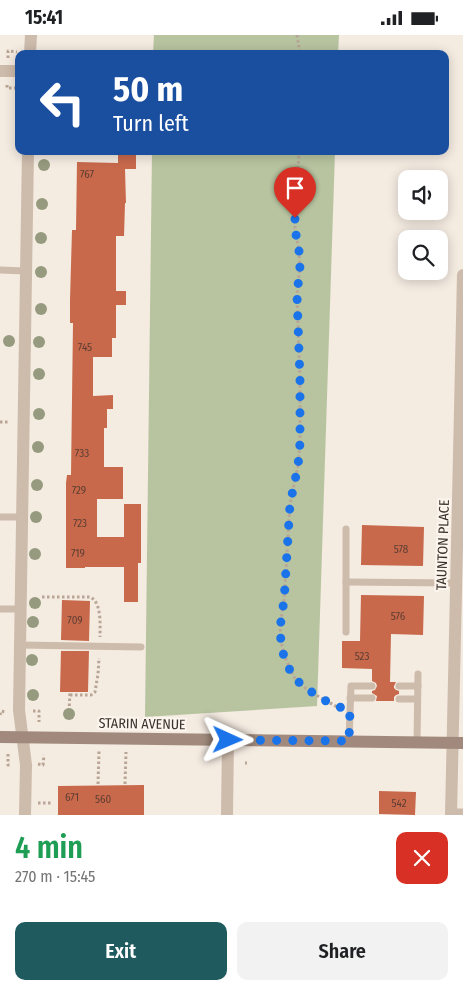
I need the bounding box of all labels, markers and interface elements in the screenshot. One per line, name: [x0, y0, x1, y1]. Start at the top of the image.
text: 15:41: [25, 6, 63, 29]
text: 50 m: [113, 68, 183, 110]
icon: left: [30, 70, 95, 135]
text: Turn left: [113, 110, 189, 137]
pin: [274, 167, 316, 218]
house number: 767: [80, 168, 94, 181]
map controls: [398, 170, 448, 280]
button: sound: [398, 170, 448, 220]
icon: arrive: [281, 174, 309, 202]
button: search: [398, 230, 448, 280]
house number: 745: [78, 341, 92, 354]
house number: 733: [75, 447, 89, 460]
house number: 729: [72, 484, 86, 497]
street label: TAUNTON PLACE: [433, 499, 453, 591]
house number: 723: [73, 517, 87, 530]
house number: 578: [394, 543, 409, 556]
house number: 719: [71, 547, 85, 560]
house number: 576: [391, 610, 406, 623]
house number: 709: [67, 614, 83, 627]
house number: 523: [355, 650, 369, 663]
position arrow: [201, 713, 253, 765]
street label: STARIN AVENUE: [98, 715, 186, 733]
house number: 671: [65, 791, 79, 804]
house number: 560: [95, 793, 111, 806]
house number: 542: [391, 797, 407, 810]
text: 4 min: [15, 830, 83, 866]
button: close: [396, 832, 448, 884]
text: 270 m · 15:45: [15, 867, 95, 886]
button: Exit: [15, 922, 227, 980]
button: Share: [237, 922, 448, 980]

